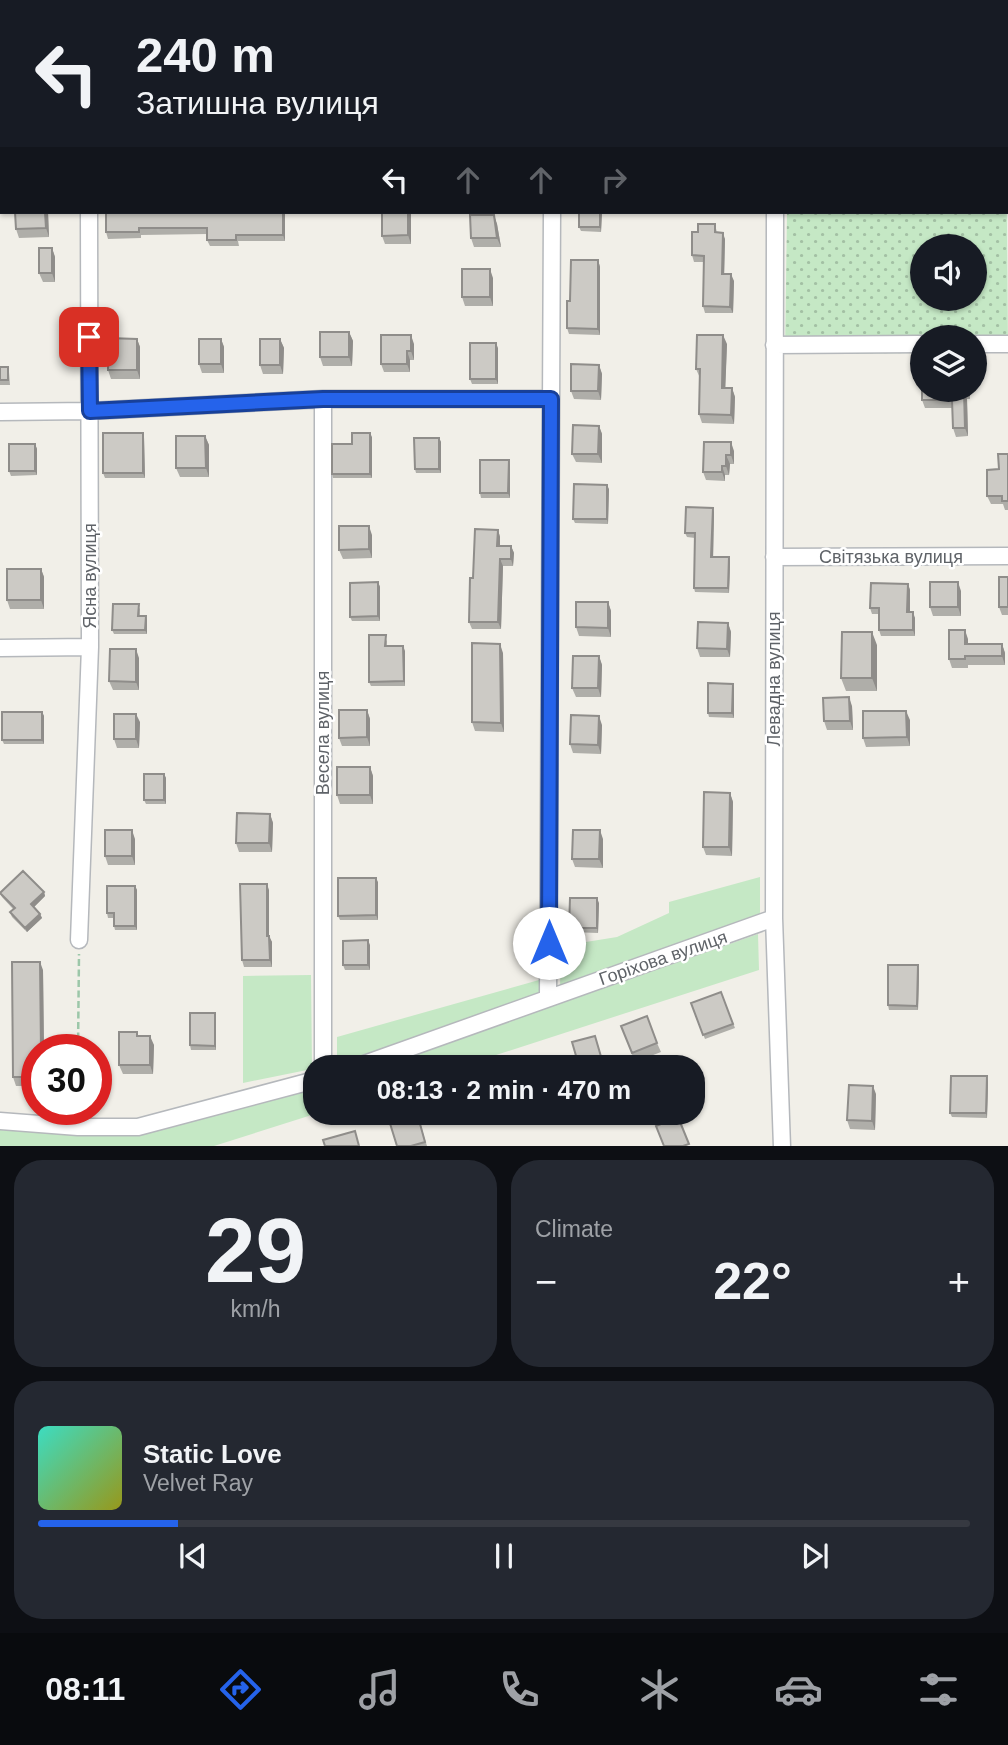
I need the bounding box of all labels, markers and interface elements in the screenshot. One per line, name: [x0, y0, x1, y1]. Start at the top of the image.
icon: left: [21, 28, 112, 119]
text: 240 m: [136, 28, 275, 82]
text: Затишна вулиця: [136, 85, 379, 121]
icon: left: [376, 161, 414, 199]
icon: ahead: [449, 161, 487, 199]
icon: ahead: [522, 161, 560, 199]
icon: right: [595, 161, 633, 199]
map controls: [910, 234, 987, 402]
button: sound: [910, 234, 987, 311]
pin: [59, 307, 119, 367]
icon: arrive: [70, 318, 108, 356]
button: layers: [910, 325, 987, 402]
street label: Ясна вулиця: [80, 523, 100, 629]
street label: Світязька вулиця: [819, 547, 963, 567]
street label: Левадна вулиця: [764, 611, 784, 747]
street label: Весела вулиця: [313, 671, 333, 795]
position arrow: [512, 906, 586, 980]
street label: Горіхова вулиця: [596, 927, 730, 989]
speed limit sign: 30: [21, 1034, 112, 1125]
text: 08:13 · 2 min · 470 m: [377, 1075, 631, 1105]
text: 29: [205, 1200, 306, 1301]
text: Climate: [535, 1216, 613, 1242]
text: 22°: [713, 1252, 792, 1310]
text: −: [535, 1261, 557, 1303]
text: +: [948, 1261, 970, 1303]
text: km/h: [231, 1296, 280, 1322]
text: Static Love: [143, 1439, 282, 1469]
text: Velvet Ray: [143, 1470, 253, 1496]
icon: previous: [174, 1537, 212, 1575]
icon: pause: [485, 1537, 523, 1575]
icon: next: [796, 1537, 834, 1575]
icon: directions: [216, 1665, 265, 1714]
icon: music: [355, 1665, 404, 1714]
icon: phone: [495, 1665, 544, 1714]
icon: climate: [635, 1665, 684, 1714]
icon: car: [774, 1665, 823, 1714]
icon: filters: [914, 1665, 963, 1714]
text: 08:11: [45, 1671, 125, 1707]

